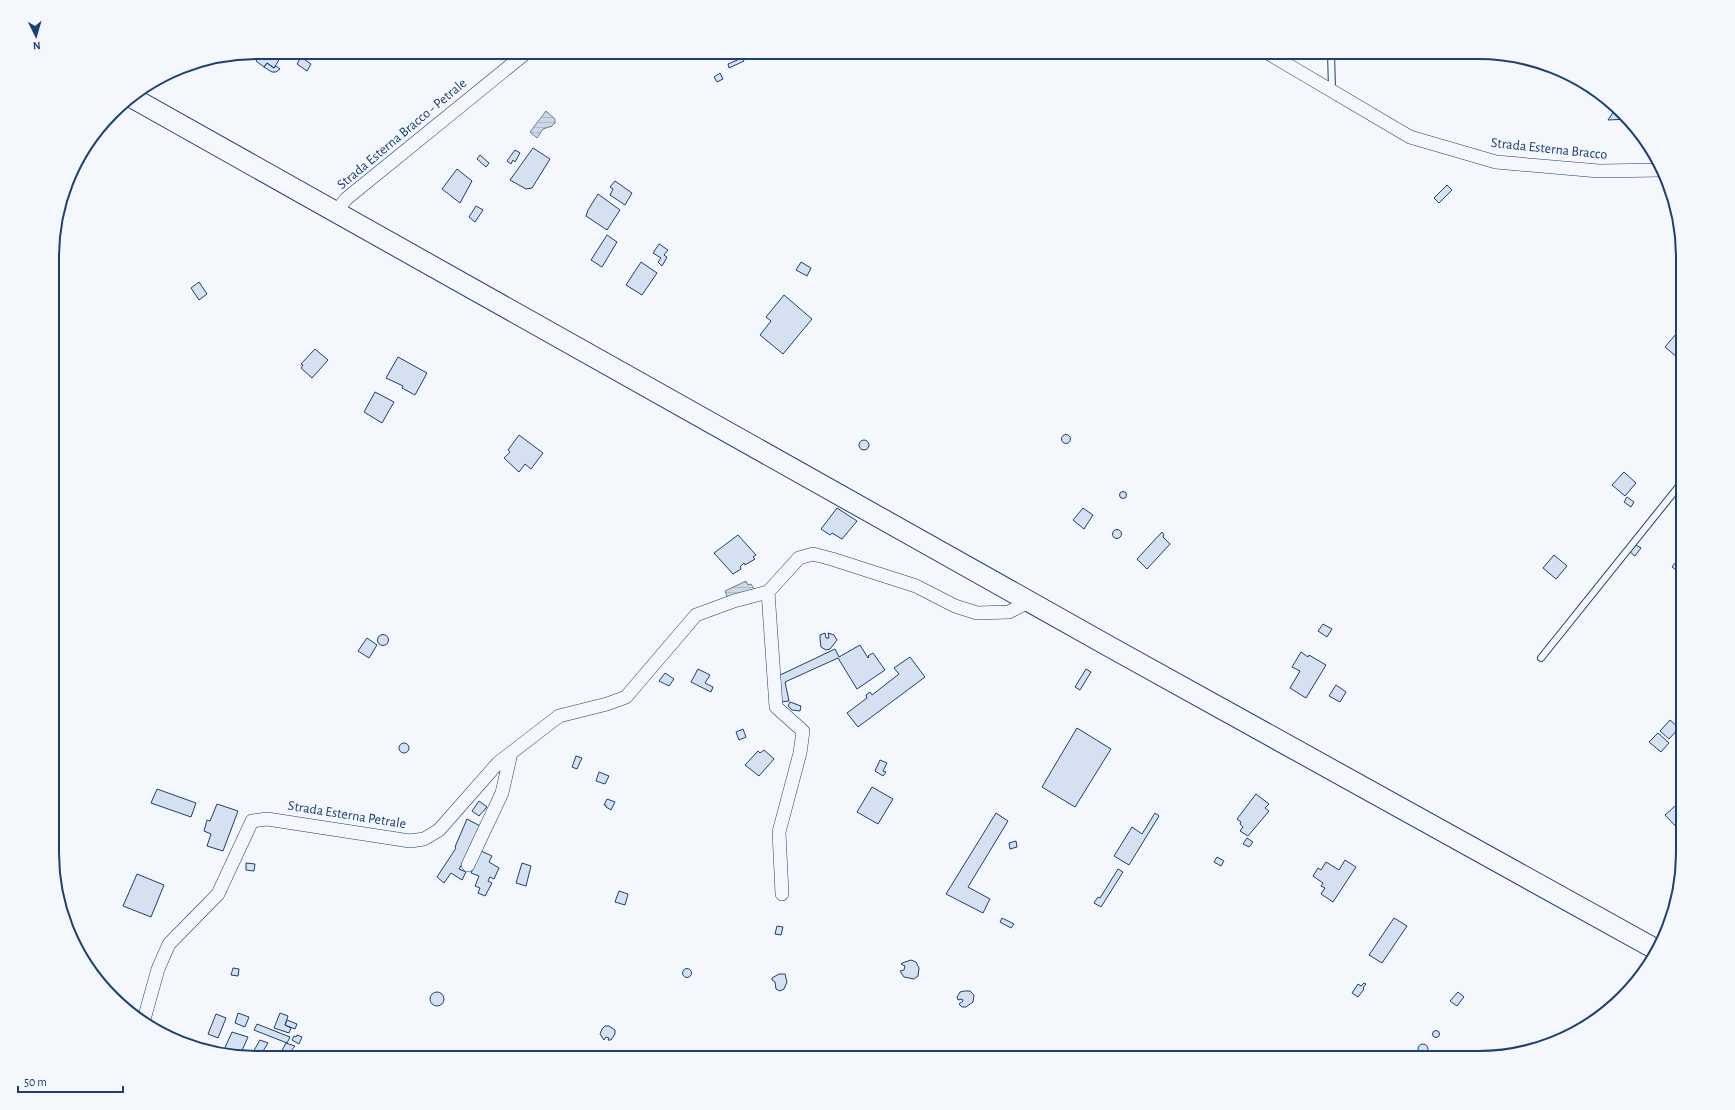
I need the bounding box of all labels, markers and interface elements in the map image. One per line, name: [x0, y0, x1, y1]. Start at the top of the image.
north arrow: [16, 16, 56, 56]
text: N: [33, 40, 41, 51]
street label: Strada Esterna Bracco - Petrale: [335, 76, 469, 192]
street label: Strada Esterna Bracco: [1490, 136, 1608, 162]
street label: Strada Esterna Petrale: [287, 799, 407, 831]
scale bar: [18, 1068, 123, 1094]
text: 50 m: [24, 1076, 47, 1088]

